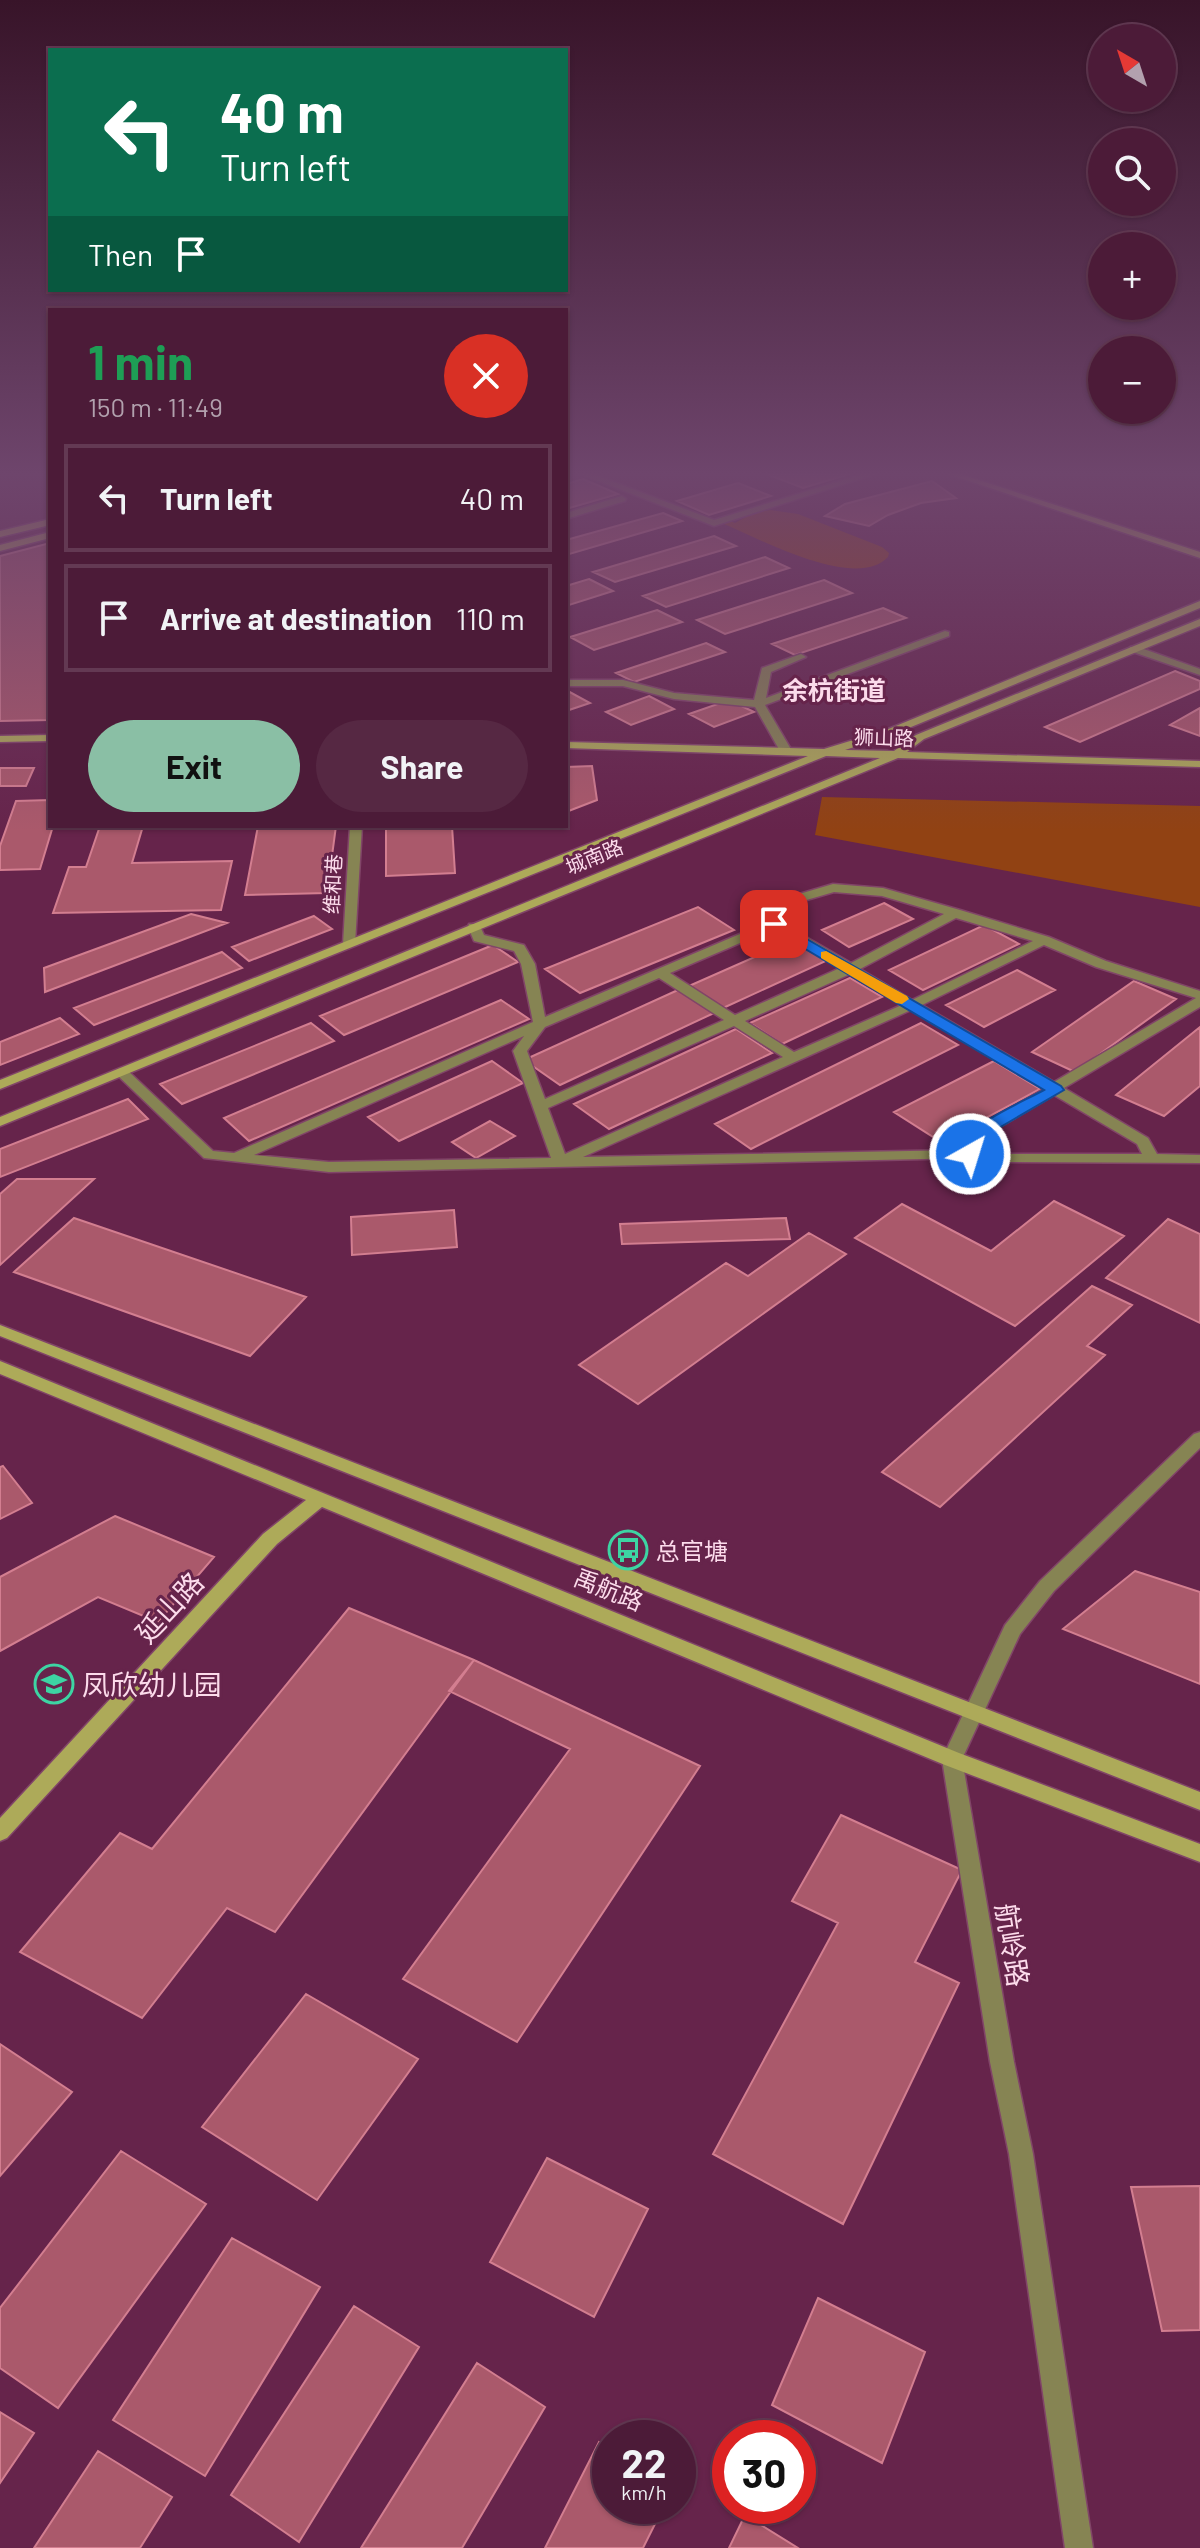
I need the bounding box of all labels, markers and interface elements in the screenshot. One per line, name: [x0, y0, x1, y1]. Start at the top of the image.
north arrow: [1088, 24, 1176, 112]
map controls: [1088, 24, 1176, 424]
text: 40 m: [220, 77, 344, 144]
icon: left: [88, 80, 192, 184]
button: search: [1088, 128, 1176, 216]
text: Turn left: [220, 145, 351, 188]
icon: arrive: [169, 232, 213, 276]
button: +: [1088, 232, 1176, 320]
text: Then: [88, 236, 153, 272]
text: 1 min: [88, 332, 193, 390]
button: close: [444, 334, 528, 418]
button: −: [1088, 336, 1176, 424]
text: 150 m · 11:49: [88, 391, 223, 422]
icon: left: [92, 476, 136, 520]
text: Turn left: [160, 480, 273, 516]
text: 40 m: [460, 480, 524, 516]
icon: arrive: [92, 596, 136, 640]
text: Arrive at destination: [160, 600, 432, 636]
text: 110 m: [456, 600, 525, 636]
district label: 余杭街道: [782, 674, 886, 705]
button: Exit: [88, 720, 300, 812]
button: Share: [316, 720, 528, 812]
street label: 狮山路: [854, 724, 914, 750]
street label: 城南路: [562, 834, 626, 878]
street label: 维和巷: [318, 853, 346, 915]
pin: [740, 890, 808, 958]
icon: arrive: [752, 902, 796, 946]
position arrow: [928, 1112, 1012, 1196]
bus stop icon: 总官塘: [607, 1529, 649, 1571]
place label: 总官塘: [656, 1536, 728, 1565]
street label: 禹航路: [570, 1562, 648, 1616]
street label: 延山路: [128, 1565, 210, 1649]
school or university icon: 凤欣幼儿园: [33, 1663, 75, 1705]
place label: 凤欣幼儿园: [82, 1667, 222, 1701]
street label: 航岭路: [990, 1901, 1036, 1989]
speed limit sign: 30: [712, 2420, 816, 2524]
text: 22: [622, 2438, 666, 2486]
text: km/h: [621, 2480, 667, 2504]

